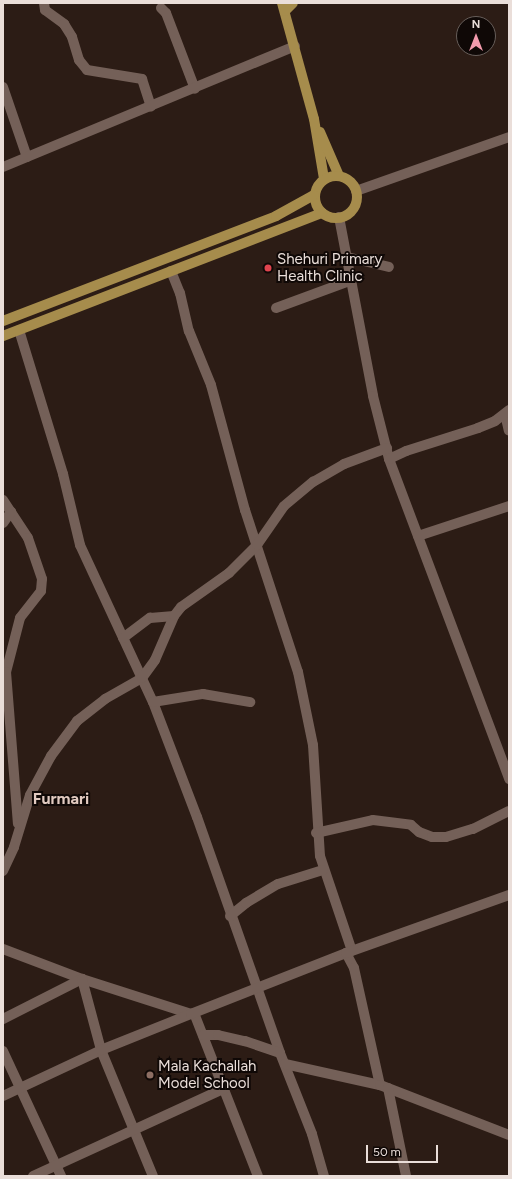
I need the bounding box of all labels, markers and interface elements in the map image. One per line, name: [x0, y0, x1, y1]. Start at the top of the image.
north arrow: [456, 16, 496, 56]
text: N: [472, 18, 480, 31]
place label: Shehuri Primary Health Clinic: [277, 250, 382, 285]
marker: Shehuri Primary Health Clinic: [262, 262, 274, 274]
district label: Furmari: [33, 789, 89, 809]
place label: Mala Kachallah Model School: [158, 1057, 256, 1092]
marker: Mala Kachallah Model School: [145, 1070, 155, 1080]
scale bar: [368, 1137, 440, 1163]
text: 50 m: [373, 1145, 401, 1159]

